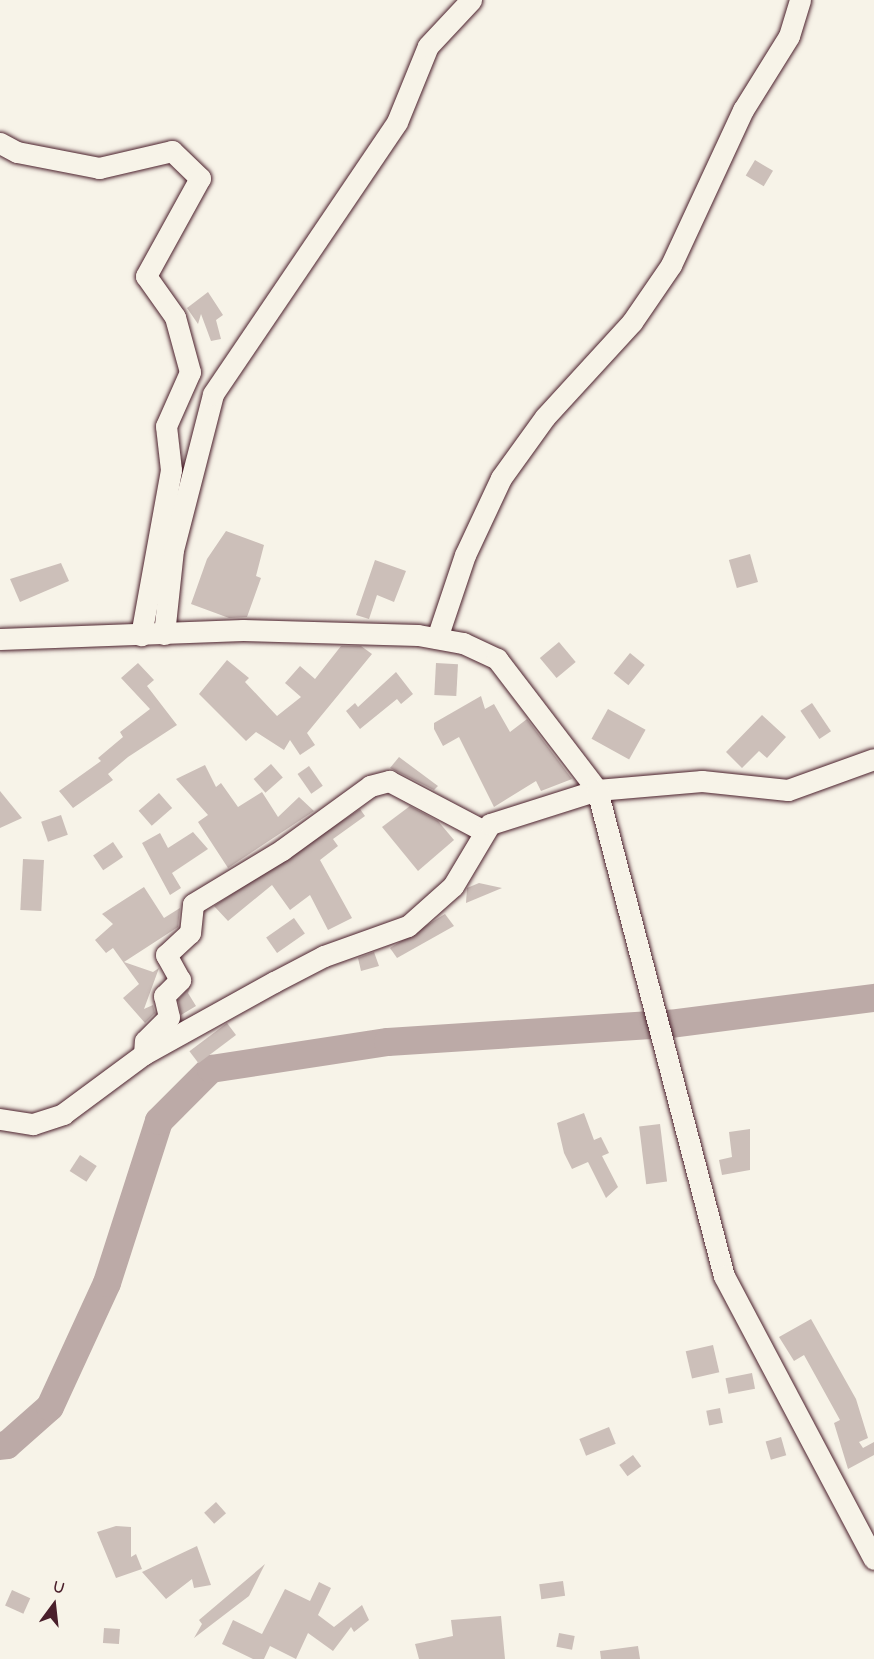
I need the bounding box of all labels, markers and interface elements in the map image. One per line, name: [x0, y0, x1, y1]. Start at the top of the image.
north arrow: [24, 1575, 84, 1635]
text: U: [51, 1578, 66, 1598]

